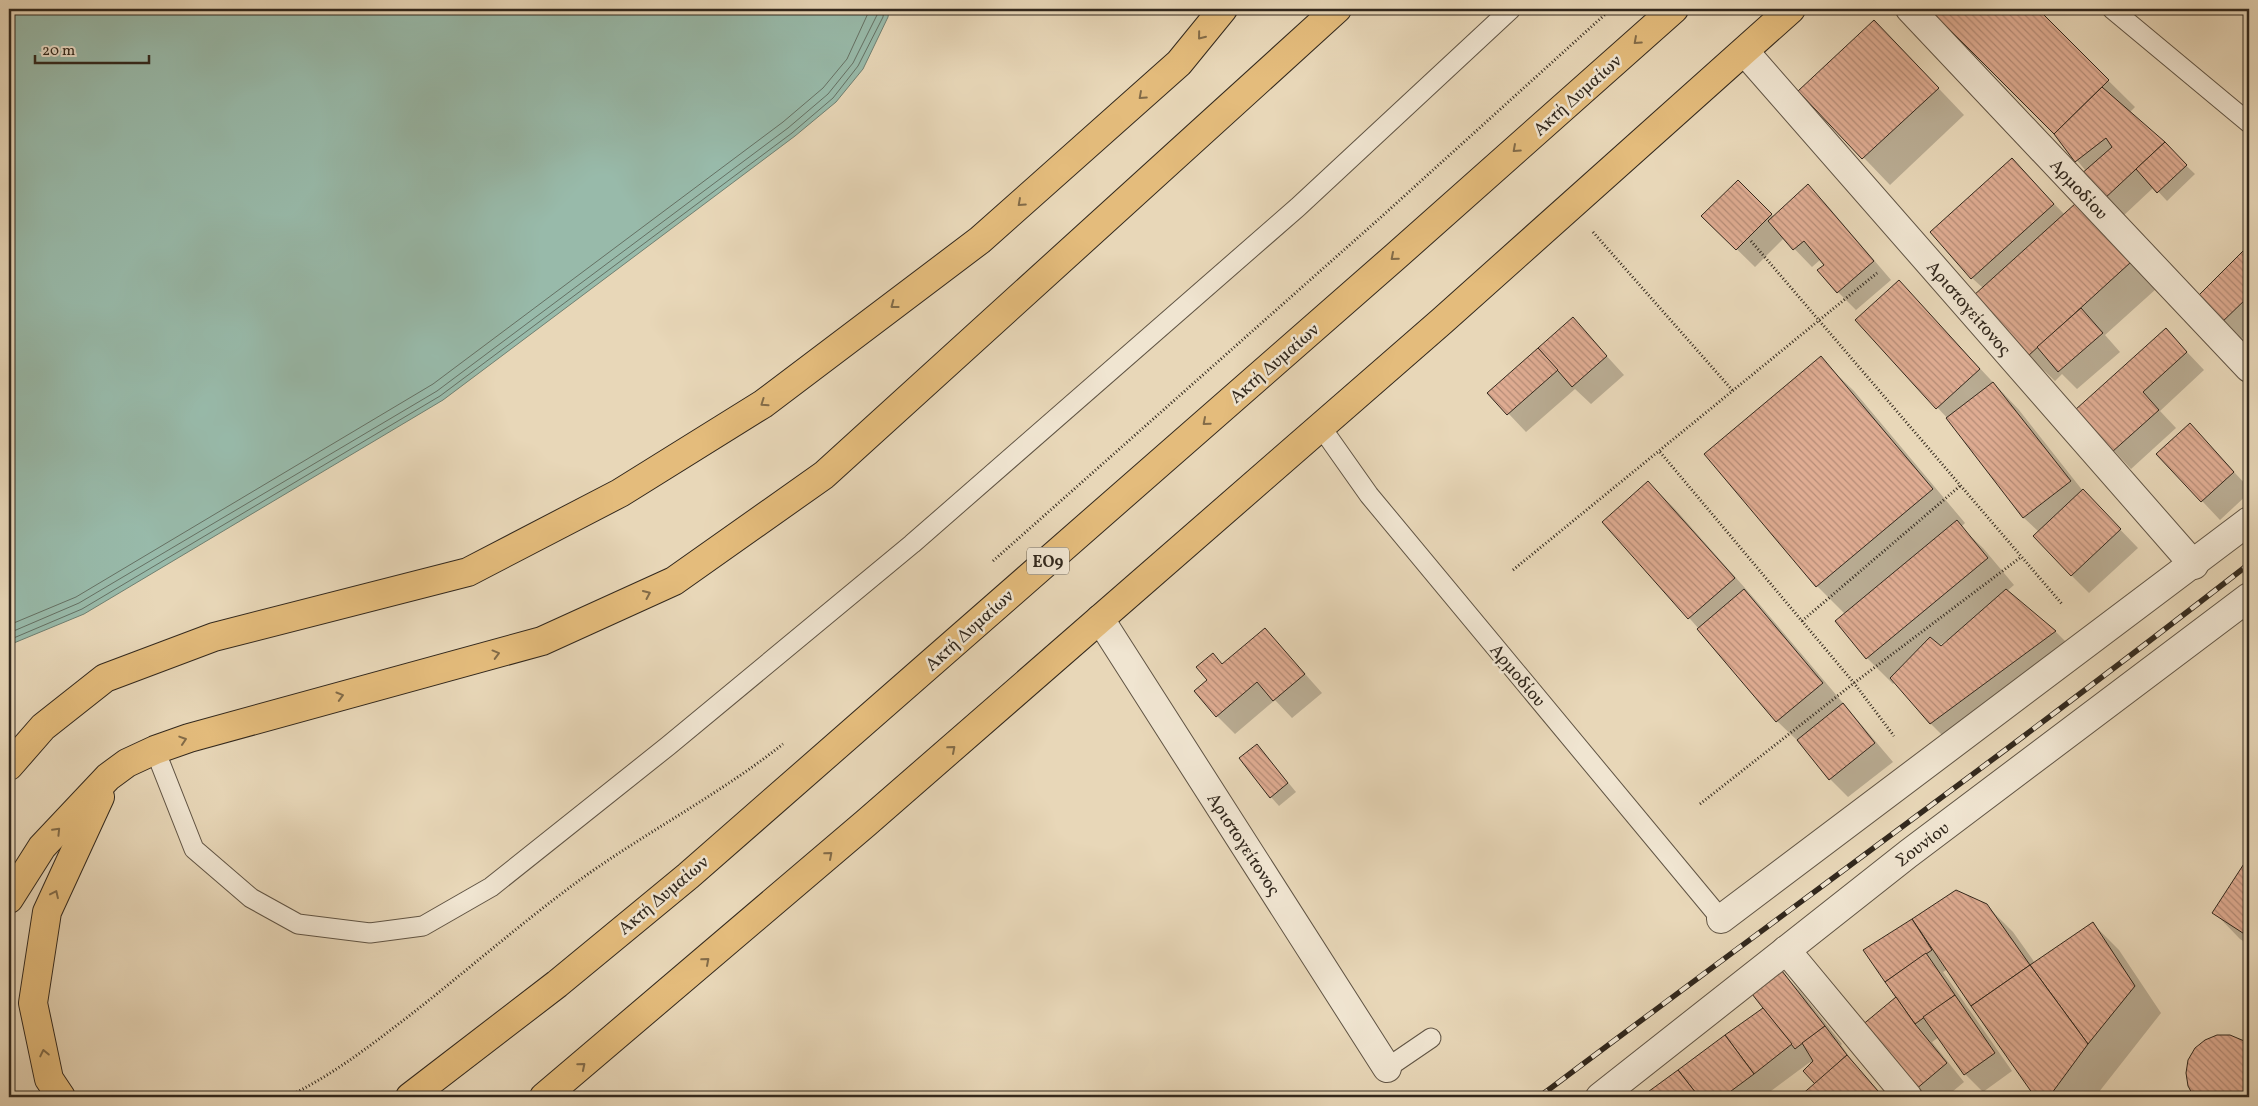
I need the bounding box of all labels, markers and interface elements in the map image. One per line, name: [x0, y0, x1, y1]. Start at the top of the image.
one-way arrow: [1198, 30, 1206, 39]
scale bar: [35, 32, 149, 64]
one-way arrow: [1634, 35, 1643, 44]
text: 20 m: [42, 41, 75, 62]
street label: Ακτή Δυμαίων: [1528, 49, 1628, 143]
one-way arrow: [1139, 90, 1148, 99]
one-way arrow: [1512, 143, 1521, 152]
street label: Αρμοδίου: [2043, 154, 2113, 226]
one-way arrow: [1017, 198, 1026, 207]
one-way arrow: [1391, 251, 1400, 260]
street label: Αριστογείτονος: [1920, 256, 2016, 362]
one-way arrow: [890, 299, 900, 308]
street label: Ακτή Δυμαίων: [1225, 318, 1325, 410]
one-way arrow: [760, 397, 770, 406]
one-way arrow: [1203, 416, 1212, 425]
road number: ΕΟ9: [1027, 548, 1069, 574]
street label: Ακτή Δυμαίων: [920, 584, 1020, 678]
one-way arrow: [642, 589, 651, 600]
street label: Αρμοδίου: [1483, 639, 1551, 713]
one-way arrow: [492, 649, 500, 659]
one-way arrow: [335, 692, 343, 702]
one-way arrow: [178, 736, 187, 746]
one-way arrow: [946, 746, 955, 755]
street label: Αριστογείτονος: [1200, 788, 1285, 901]
street label: Σουνίου: [1891, 817, 1955, 874]
one-way arrow: [51, 827, 60, 836]
street label: Ακτή Δυμαίων: [613, 851, 715, 942]
one-way arrow: [824, 852, 833, 861]
one-way arrow: [49, 890, 59, 899]
one-way arrow: [700, 959, 709, 967]
one-way arrow: [39, 1048, 49, 1057]
one-way arrow: [576, 1063, 585, 1072]

